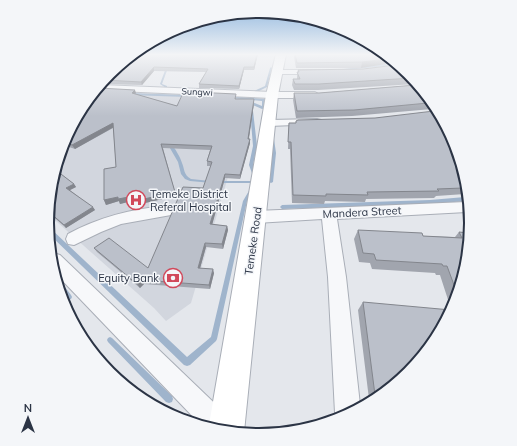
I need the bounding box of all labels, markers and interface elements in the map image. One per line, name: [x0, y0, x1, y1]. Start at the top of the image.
street label: Sungwi: [181, 85, 213, 98]
place label: Temeke District Referal Hospital: [150, 187, 232, 214]
hospital icon: Temeke District Referal Hospital: [125, 189, 147, 211]
street label: Mandera Street: [322, 203, 402, 221]
street label: Temeke Road: [241, 206, 265, 276]
bank icon: Equity Bank: [162, 267, 184, 289]
place label: Equity Bank: [98, 271, 159, 285]
north arrow: [8, 398, 48, 438]
text: N: [24, 401, 32, 415]

